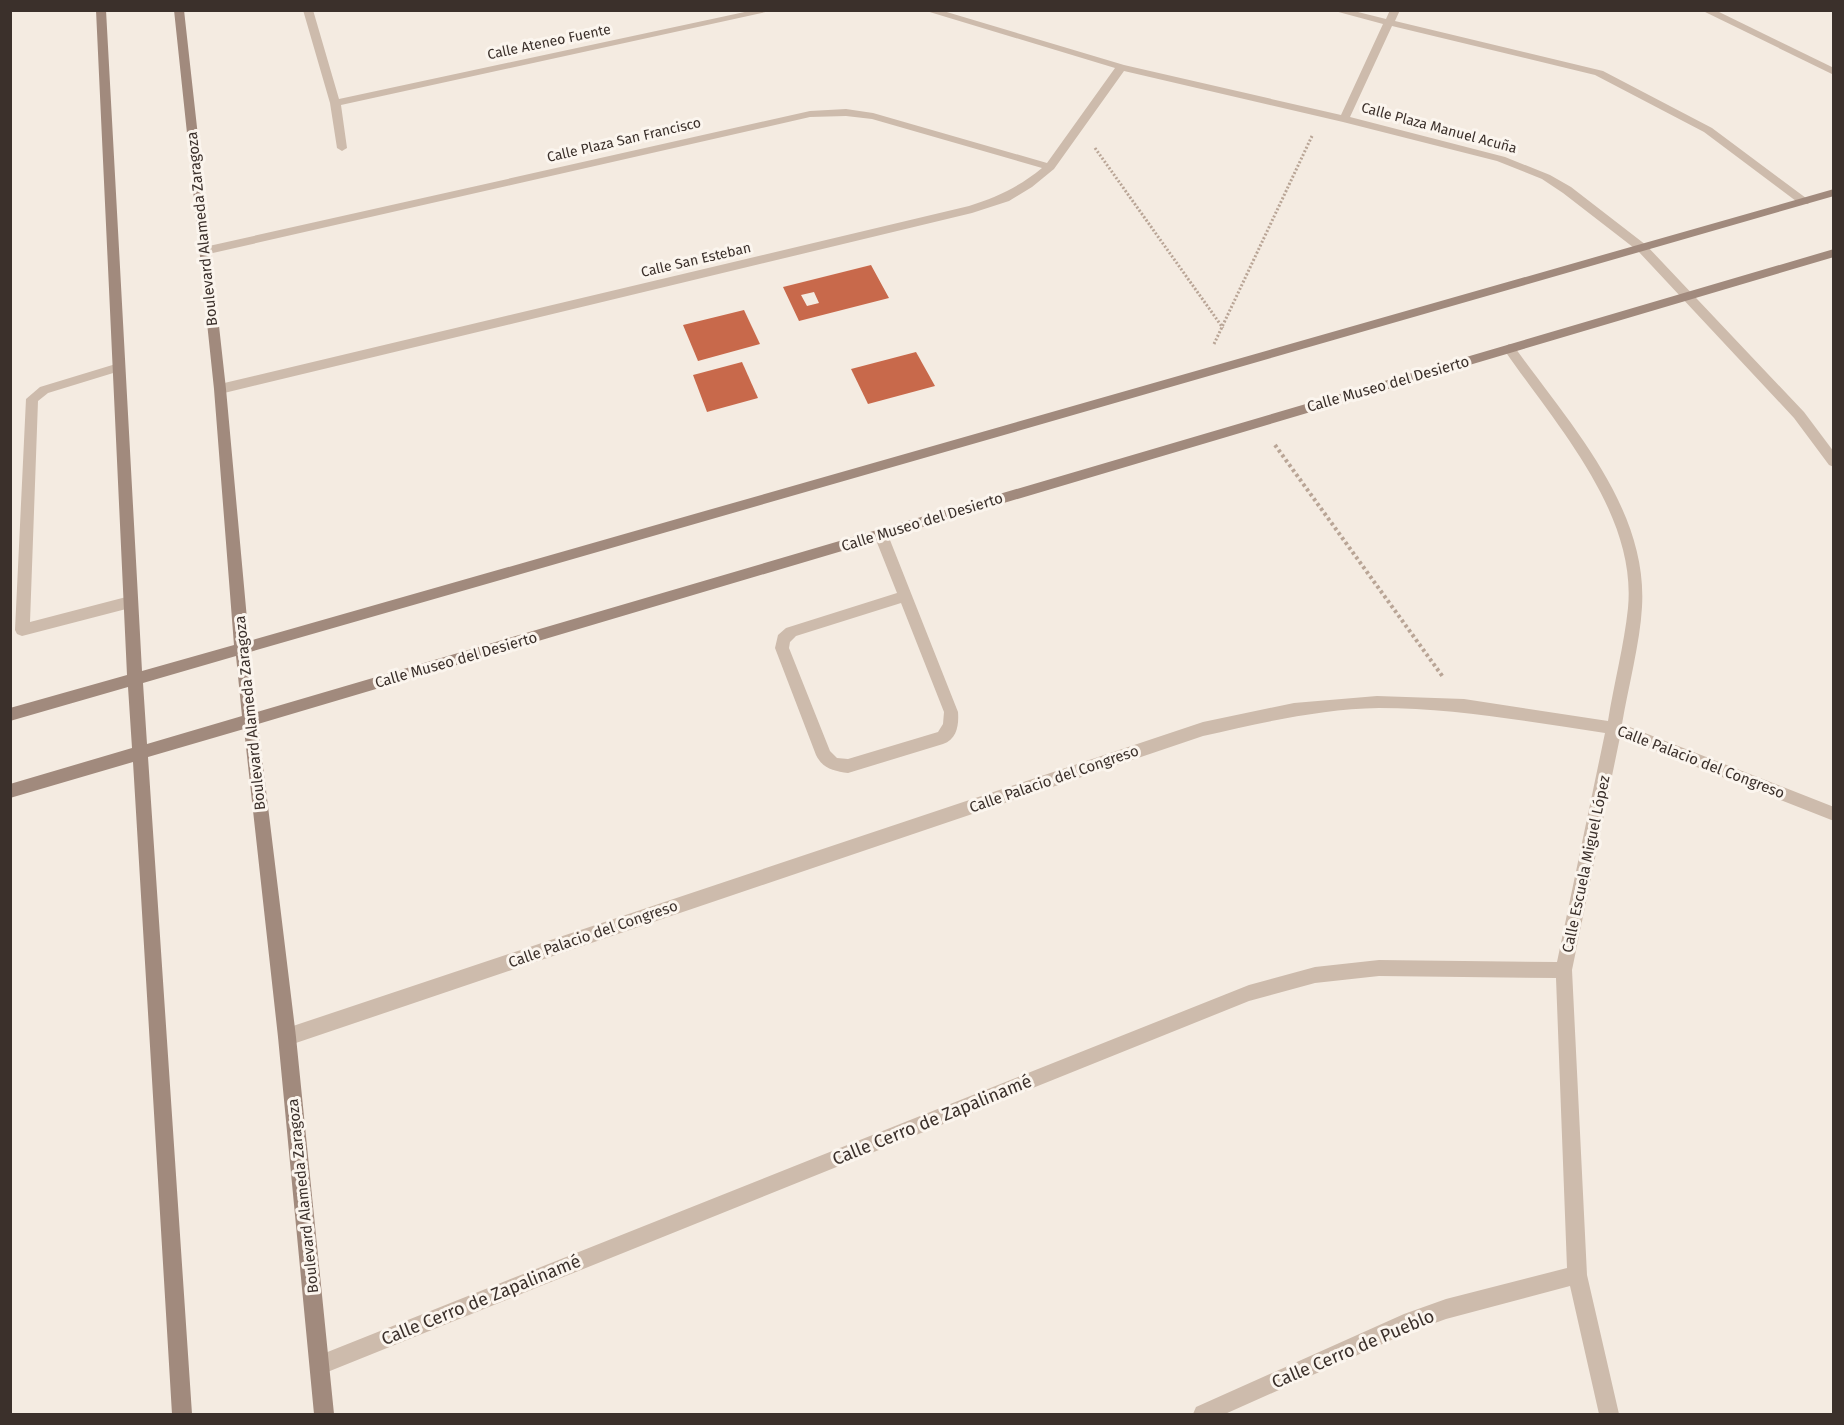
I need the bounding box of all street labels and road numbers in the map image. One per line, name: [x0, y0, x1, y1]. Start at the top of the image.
street label: Calle Ateneo Fuente: [486, 21, 612, 63]
street label: Calle Plaza Manuel Acuña: [1359, 99, 1519, 157]
street label: Calle Plaza San Francisco: [545, 114, 703, 166]
street label: Boulevard Alameda Zaragoza: [183, 131, 221, 327]
street label: Calle San Esteban: [639, 239, 753, 281]
street label: Calle Museo del Desierto: [1305, 352, 1471, 416]
street label: Calle Museo del Desierto: [839, 489, 1005, 555]
street label: Boulevard Alameda Zaragoza: [231, 615, 269, 811]
street label: Calle Museo del Desierto: [373, 628, 539, 692]
street label: Calle Palacio del Congreso: [1615, 722, 1787, 802]
street label: Calle Palacio del Congreso: [967, 742, 1141, 816]
street label: Calle Escuela Miguel López: [1558, 773, 1614, 954]
street label: Calle Palacio del Congreso: [506, 897, 680, 971]
street label: Calle Cerro de Zapalinamé: [829, 1070, 1035, 1170]
street label: Boulevard Alameda Zaragoza: [284, 1098, 322, 1294]
street label: Calle Cerro de Zapalinamé: [378, 1250, 584, 1350]
street label: Calle Cerro de Pueblo: [1268, 1305, 1438, 1393]

